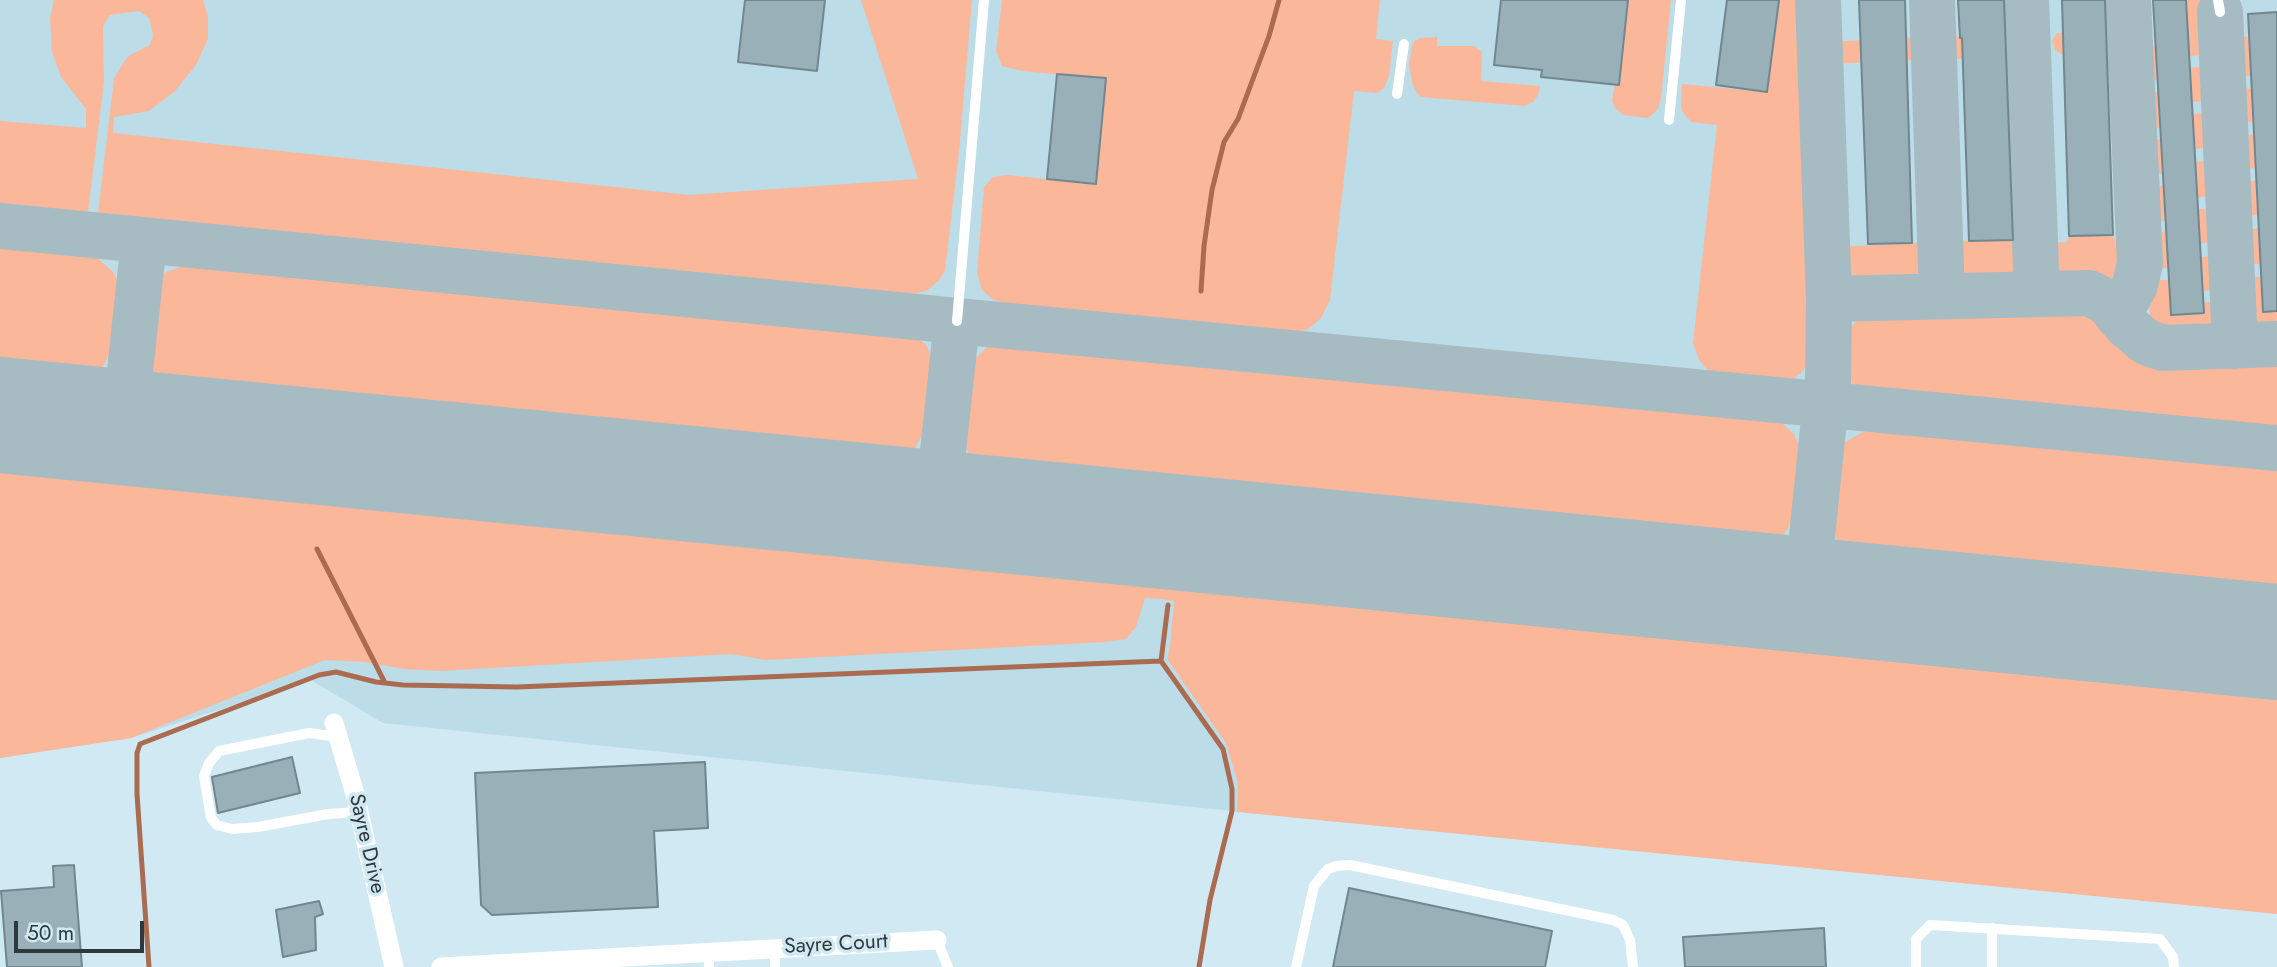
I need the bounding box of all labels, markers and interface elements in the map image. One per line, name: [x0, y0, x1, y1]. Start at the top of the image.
street label: Sayre Drive: [342, 792, 390, 896]
scale bar: [18, 908, 147, 952]
text: 50 m: [27, 918, 74, 948]
street label: Sayre Court: [783, 930, 889, 960]

